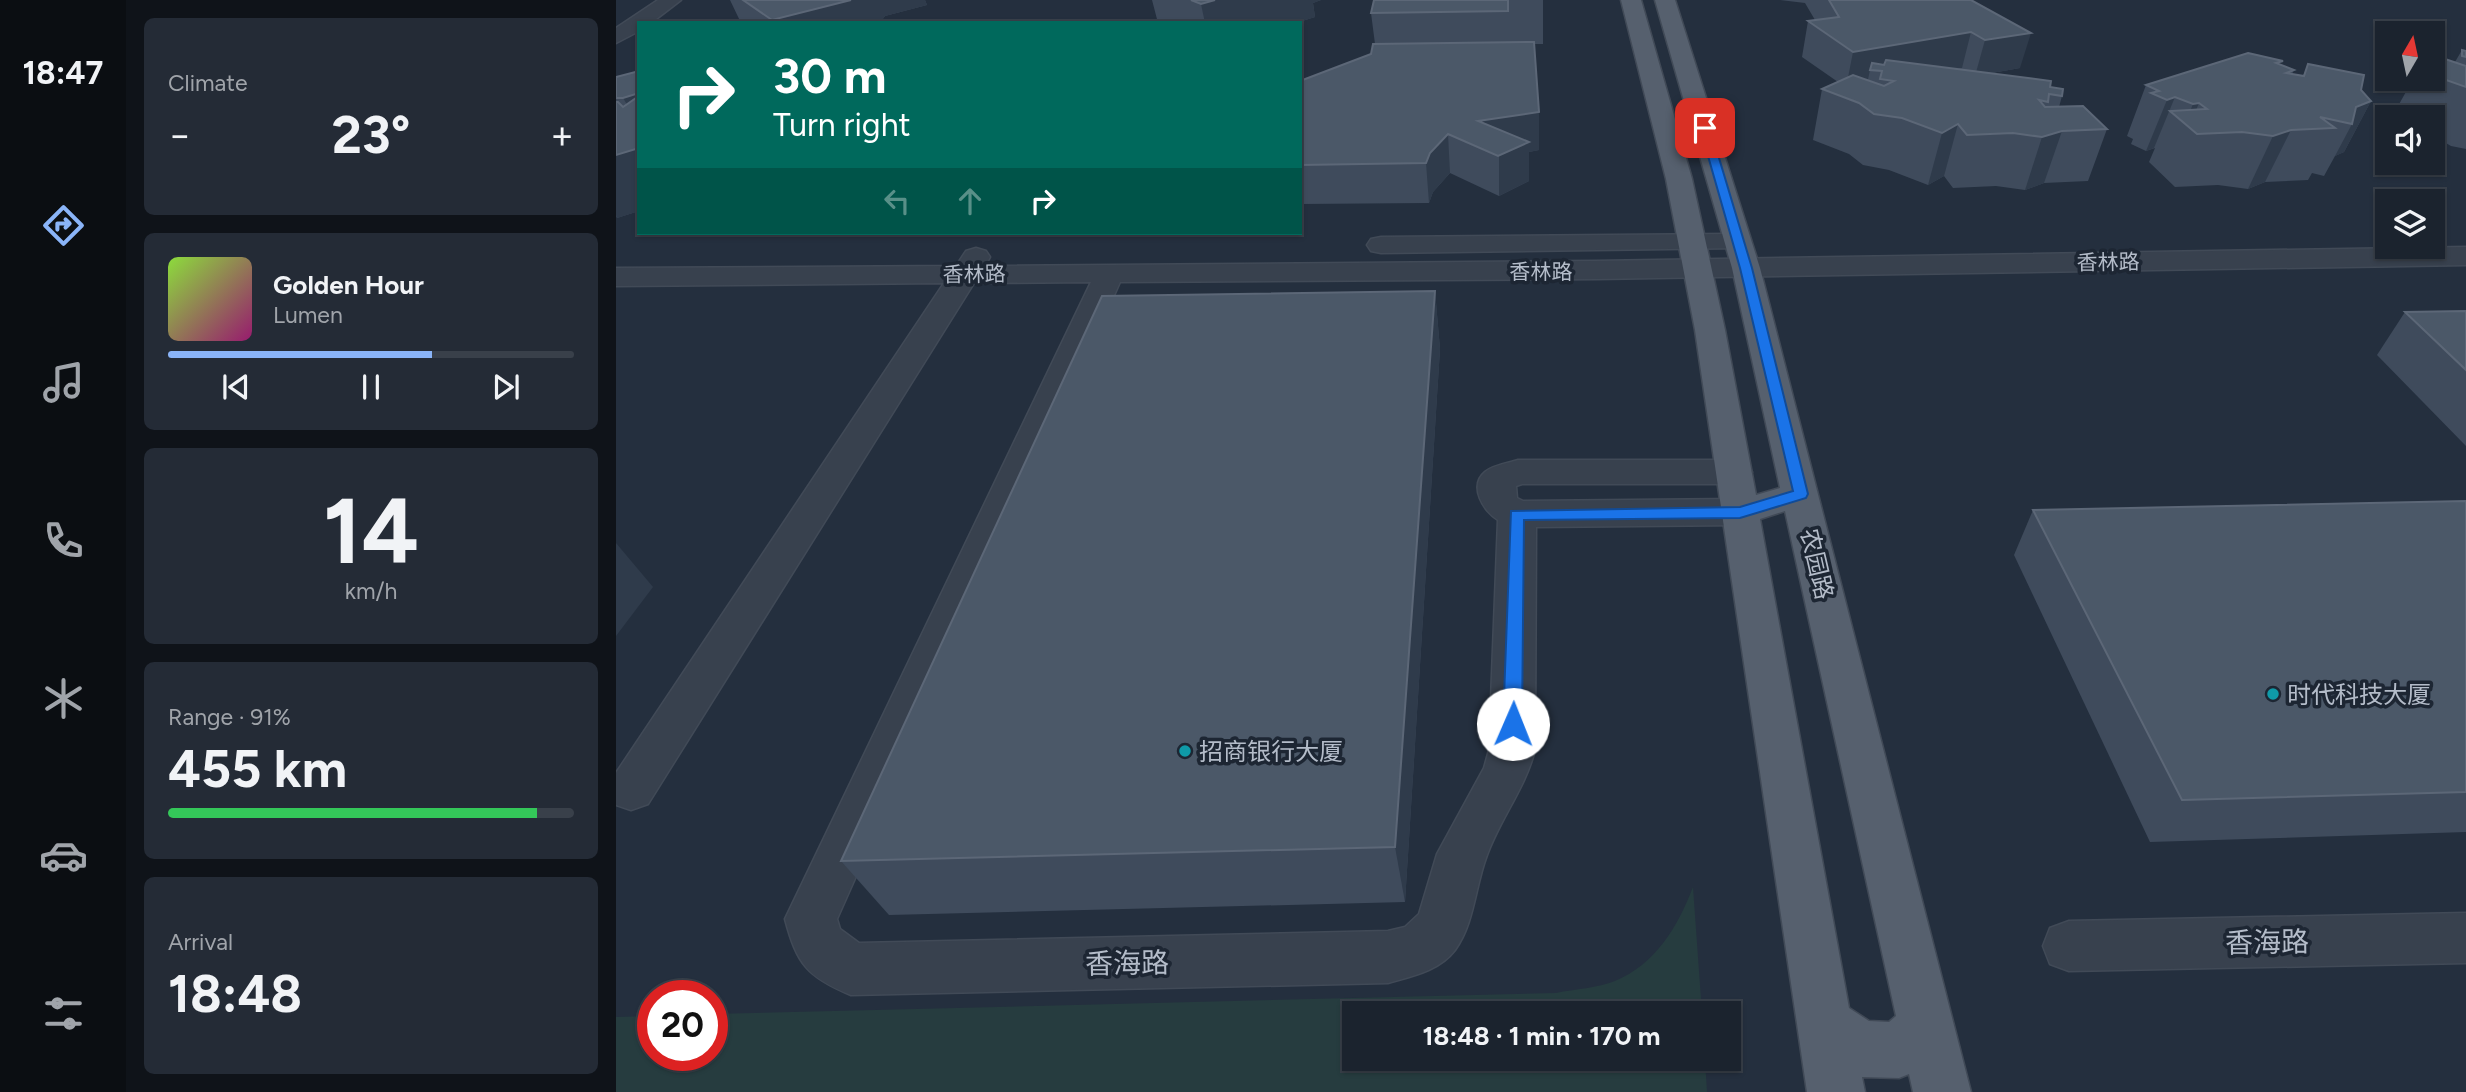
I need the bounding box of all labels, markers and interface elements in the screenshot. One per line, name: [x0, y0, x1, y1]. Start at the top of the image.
north arrow: [2375, 21, 2445, 91]
map controls: [2375, 21, 2445, 259]
text: 30 m: [773, 46, 886, 105]
icon: right: [658, 49, 749, 140]
text: 18:47: [23, 54, 103, 92]
text: Climate: [168, 69, 247, 97]
pin: [1675, 98, 1735, 158]
text: 23°: [332, 104, 410, 166]
button: sound: [2375, 105, 2445, 175]
text: Turn right: [773, 106, 911, 144]
icon: arrive: [1686, 109, 1724, 147]
text: −: [168, 112, 192, 158]
text: +: [550, 112, 574, 158]
icon: left: [878, 182, 916, 220]
icon: ahead: [951, 182, 989, 220]
icon: right: [1024, 182, 1062, 220]
button: layers: [2375, 189, 2445, 259]
icon: directions: [39, 201, 88, 250]
street label: 香林路: [2076, 249, 2140, 275]
street label: 香林路: [1510, 259, 1573, 284]
street label: 香林路: [942, 261, 1006, 287]
text: Golden Hour: [273, 269, 424, 301]
text: Lumen: [273, 301, 343, 329]
icon: music: [39, 358, 88, 407]
icon: previous: [217, 368, 255, 406]
icon: pause: [352, 368, 390, 406]
icon: next: [487, 368, 525, 406]
text: 14: [323, 477, 419, 586]
icon: phone: [39, 516, 88, 565]
street label: 农园路: [1795, 526, 1839, 602]
text: km/h: [345, 577, 397, 605]
icon: climate: [39, 674, 88, 723]
place label: 时代科技大厦: [2287, 680, 2431, 709]
marker: 时代科技大厦: [2265, 686, 2281, 702]
position arrow: [1476, 687, 1550, 761]
text: Range · 91%: [168, 703, 291, 731]
place label: 招商银行大厦: [1199, 737, 1343, 766]
text: 455 km: [168, 738, 347, 800]
marker: 招商银行大厦: [1177, 743, 1193, 759]
icon: car: [39, 831, 88, 880]
street label: 香海路: [2225, 924, 2309, 960]
text: Arrival: [168, 928, 233, 956]
street label: 香海路: [1085, 945, 1169, 981]
text: 18:48: [168, 963, 302, 1025]
speed limit sign: 20: [637, 980, 728, 1071]
icon: filters: [39, 989, 88, 1038]
text: 18:48 · 1 min · 170 m: [1423, 1020, 1660, 1052]

